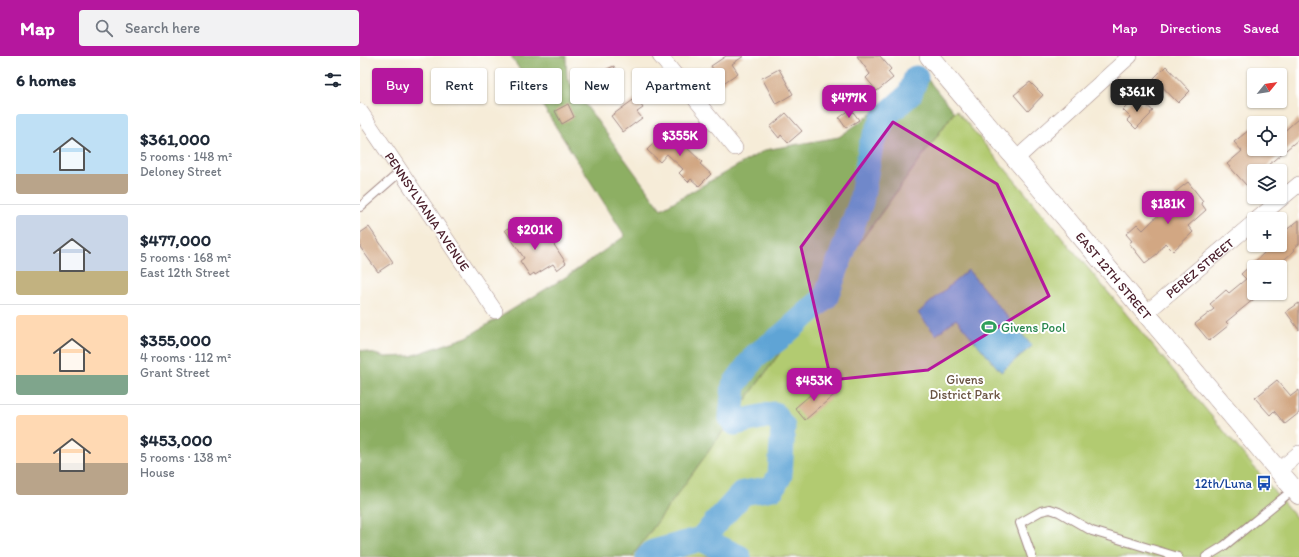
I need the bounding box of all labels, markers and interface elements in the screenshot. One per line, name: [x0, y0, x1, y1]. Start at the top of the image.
search box: [79, 10, 359, 46]
text: Map: [20, 17, 55, 40]
icon: search: [93, 17, 115, 39]
text: Search here: [125, 19, 200, 37]
text: Map: [1112, 20, 1138, 37]
text: Directions: [1160, 20, 1221, 37]
text: Saved: [1243, 20, 1279, 37]
chip: Buy: [372, 68, 423, 104]
chip: Rent: [431, 68, 487, 104]
chip: Filters: [495, 68, 562, 104]
chip: New: [570, 68, 624, 104]
chip: Apartment: [632, 68, 725, 104]
north arrow: [1247, 68, 1287, 108]
map controls: [1247, 68, 1287, 300]
icon: filters: [322, 69, 344, 91]
text: 6 homes: [16, 70, 76, 90]
pin: $361K: [1109, 79, 1165, 113]
text: $361K: [1120, 84, 1154, 99]
pin: $477K: [821, 85, 877, 119]
text: $477K: [831, 90, 867, 105]
button: locate: [1247, 116, 1287, 156]
pin: $355K: [652, 123, 708, 157]
text: $355K: [662, 128, 698, 143]
text: $361,000: [140, 129, 210, 149]
icon: home: [48, 130, 96, 178]
text: 5 rooms · 148 m²: [140, 149, 232, 164]
street label: PENNSYLVANIA AVENUE: [382, 149, 473, 274]
text: Deloney Street: [140, 164, 222, 179]
button: layers: [1247, 164, 1287, 204]
pin: $181K: [1140, 191, 1196, 225]
text: $181K: [1151, 196, 1185, 211]
button: +: [1247, 212, 1287, 252]
pin: $201K: [507, 217, 563, 251]
text: $201K: [517, 222, 553, 237]
street label: EAST 12TH STREET: [1073, 229, 1155, 323]
text: $477,000: [140, 230, 211, 250]
icon: home: [48, 231, 96, 279]
street label: PEREZ STREET: [1162, 234, 1237, 301]
text: 5 rooms · 168 m²: [140, 250, 231, 265]
button: −: [1247, 260, 1287, 300]
text: East 12th Street: [140, 265, 230, 280]
sports icon: Givens Pool: [980, 318, 998, 336]
place label: Givens Pool: [1001, 320, 1066, 335]
text: $355,000: [140, 330, 211, 350]
icon: home: [48, 331, 96, 379]
text: 4 rooms · 112 m²: [140, 350, 231, 365]
text: Grant Street: [140, 365, 210, 380]
pin: $453K: [786, 368, 842, 402]
park label: Givens District Park: [929, 372, 1001, 402]
text: $453K: [796, 373, 832, 388]
text: $453,000: [140, 430, 212, 450]
icon: home: [48, 431, 96, 479]
text: 5 rooms · 138 m²: [140, 450, 232, 465]
text: House: [140, 465, 175, 480]
bus stop icon: 12th/Luna: [1255, 474, 1273, 492]
place label: 12th/Luna: [1195, 476, 1253, 491]

